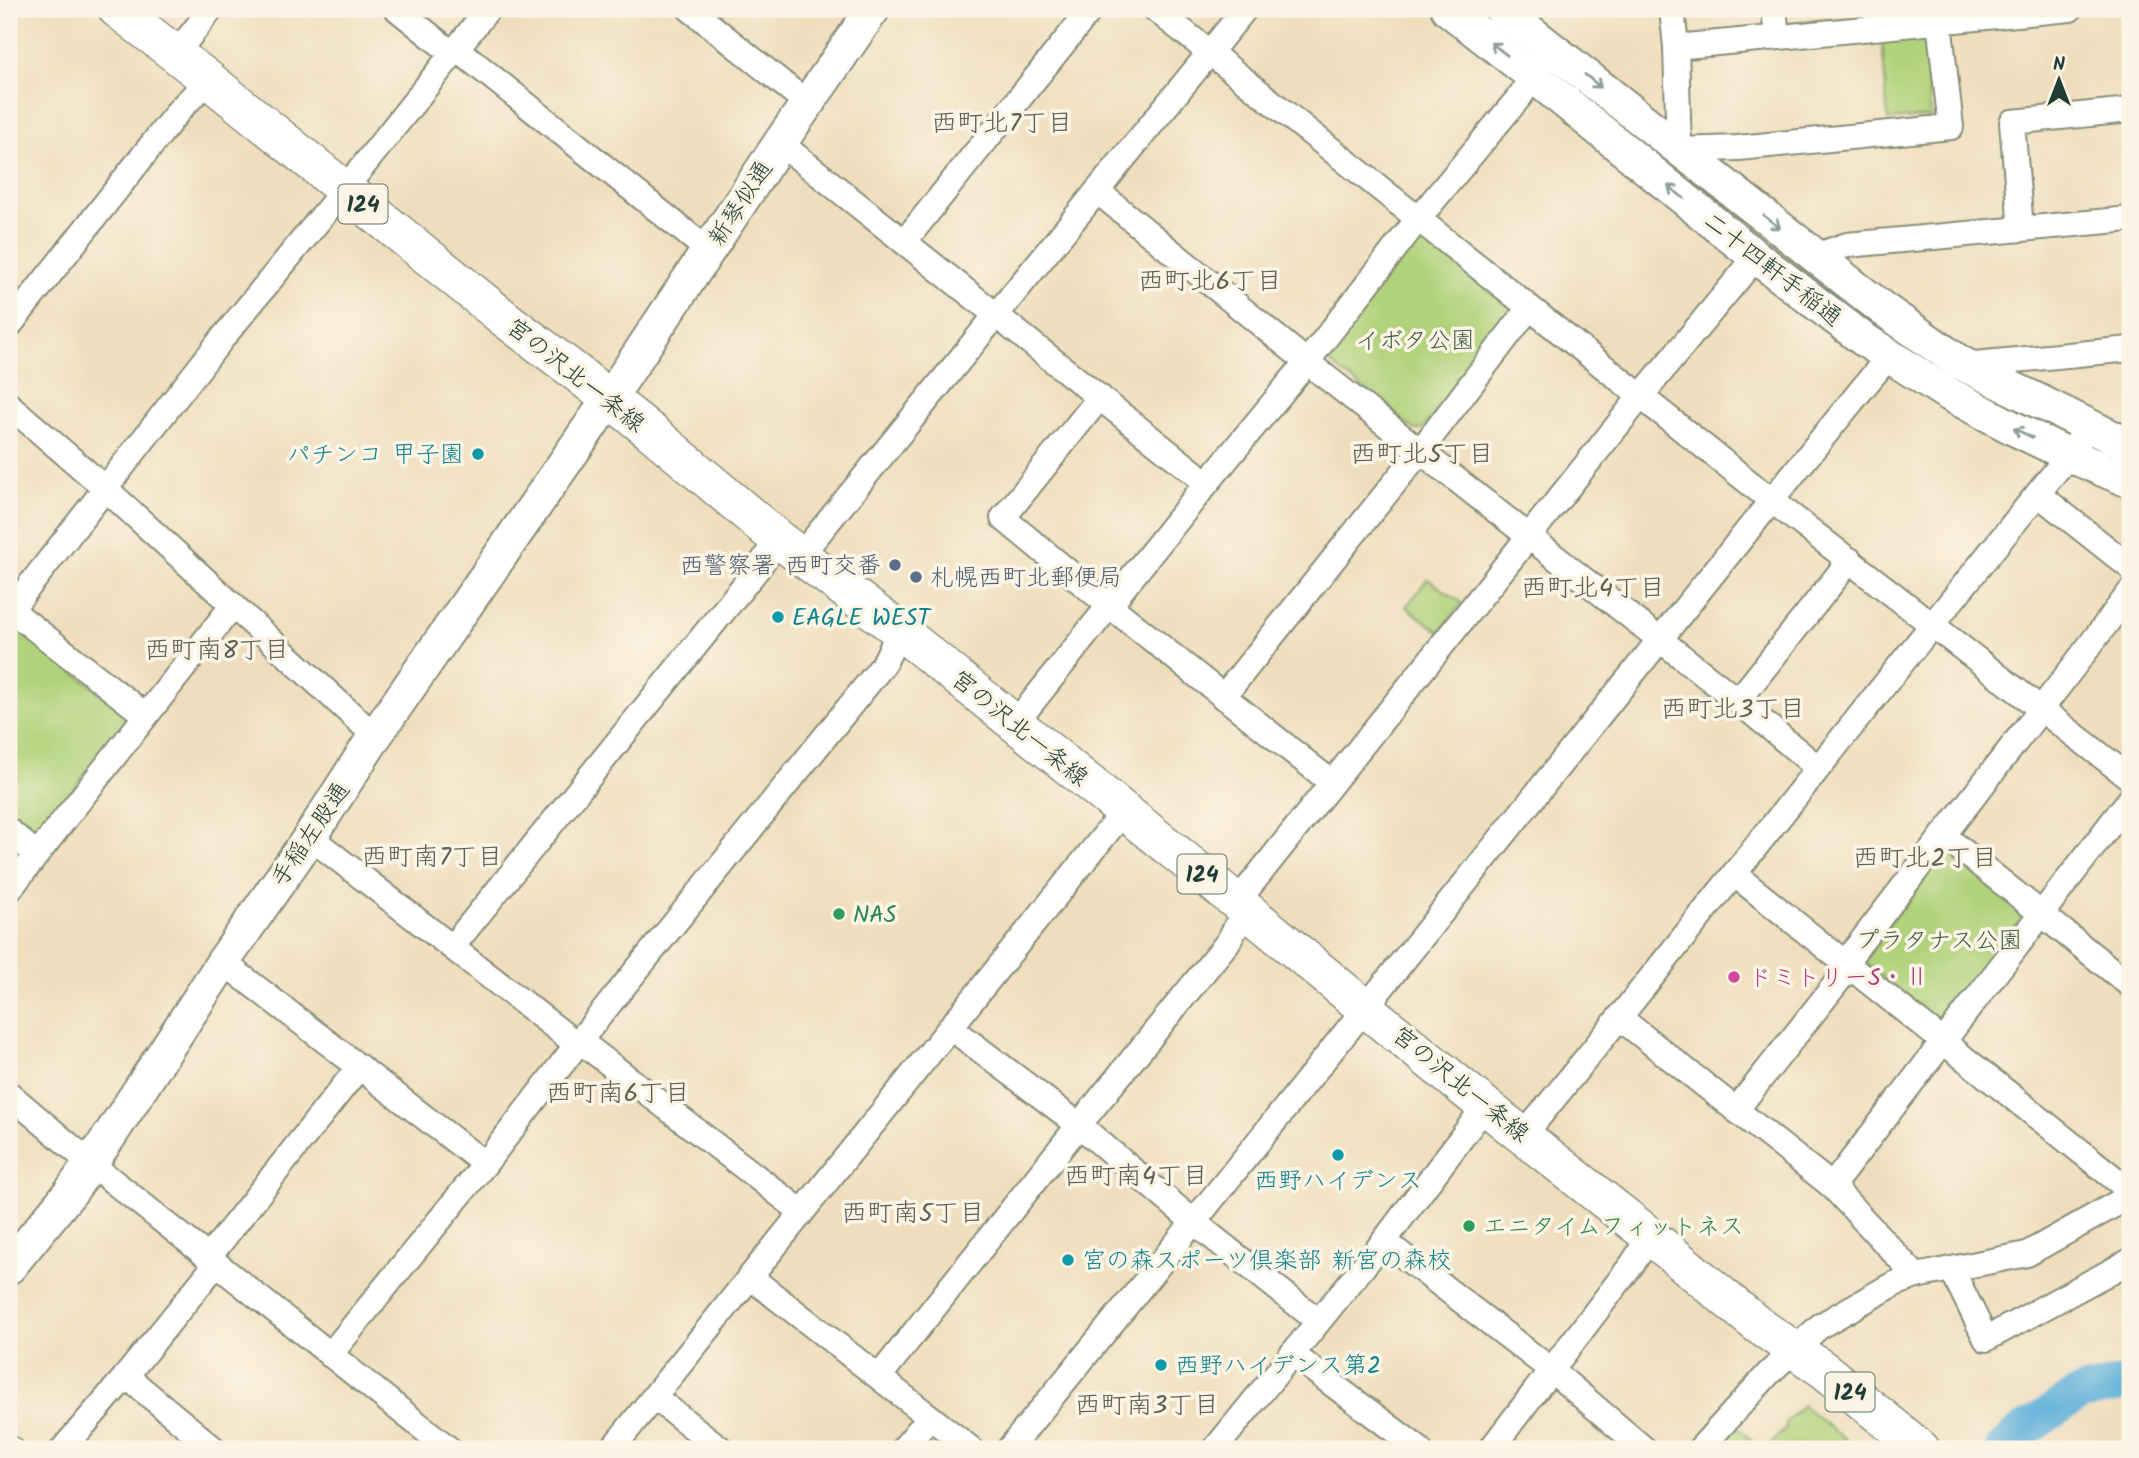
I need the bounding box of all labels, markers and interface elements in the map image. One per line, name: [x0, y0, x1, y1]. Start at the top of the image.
one-way arrow: [1491, 42, 1509, 57]
north arrow: [2024, 46, 2094, 116]
text: N: [2053, 50, 2065, 80]
one-way arrow: [1584, 74, 1602, 89]
district label: 西町北7丁目: [931, 103, 1073, 145]
street label: 新琴似通: [699, 153, 784, 255]
road number: 124: [338, 184, 388, 224]
one-way arrow: [1668, 185, 1686, 200]
street label: 二十四軒手稲通: [1694, 203, 1850, 337]
one-way arrow: [1762, 214, 1781, 229]
district label: 西町北6丁目: [1138, 261, 1282, 303]
street label: 宮の沢北一条線: [497, 309, 653, 443]
park label: イボタ公園: [1355, 322, 1475, 361]
one-way arrow: [2013, 426, 2034, 439]
district label: 西町北5丁目: [1350, 434, 1494, 476]
place label: パチンコ 甲子園: [286, 436, 464, 475]
marker: パチンコ 甲子園: [470, 446, 486, 462]
place label: 西警察署 西町交番: [679, 547, 881, 586]
marker: 西警察署 西町交番: [887, 557, 903, 573]
place label: 札幌西町北郵便局: [930, 559, 1122, 598]
district label: 西町北4丁目: [1521, 568, 1665, 610]
marker: 札幌西町北郵便局: [908, 569, 924, 585]
place label: EAGLE WEST: [792, 599, 933, 638]
marker: EAGLE WEST: [770, 609, 786, 625]
district label: 西町南8丁目: [144, 630, 290, 672]
street label: 宮の沢北一条線: [942, 661, 1097, 797]
district label: 西町北3丁目: [1661, 689, 1805, 731]
street label: 手稲左股通: [262, 774, 361, 895]
district label: 西町南7丁目: [361, 837, 503, 879]
district label: 西町北2丁目: [1852, 838, 1998, 880]
road number: 124: [1178, 854, 1226, 894]
place label: NAS: [853, 896, 897, 935]
marker: NAS: [831, 906, 847, 922]
park label: プラタナス公園: [1855, 922, 2023, 961]
place label: ドミトリーS・Ⅱ: [1748, 959, 1929, 998]
marker: ドミトリーS・Ⅱ: [1726, 969, 1742, 985]
street label: 宮の沢北一条線: [1383, 1017, 1538, 1153]
district label: 西町南6丁目: [546, 1073, 690, 1115]
marker: 西野ハイデンス: [1330, 1147, 1346, 1163]
district label: 西町南4丁目: [1064, 1156, 1208, 1198]
place label: 西野ハイデンス: [1254, 1162, 1422, 1201]
district label: 西町南5丁目: [841, 1193, 985, 1235]
place label: エニタイムフィットネス: [1483, 1208, 1744, 1247]
marker: エニタイムフィットネス: [1461, 1218, 1477, 1234]
place label: 宮の森スポーツ倶楽部 新宮の森校: [1082, 1242, 1451, 1281]
marker: 宮の森スポーツ倶楽部 新宮の森校: [1060, 1252, 1076, 1268]
place label: 西野ハイデンス第2: [1175, 1347, 1381, 1386]
marker: 西野ハイデンス第2: [1153, 1357, 1169, 1373]
road number: 124: [1826, 1372, 1874, 1412]
district label: 西町南3丁目: [1075, 1385, 1219, 1427]

